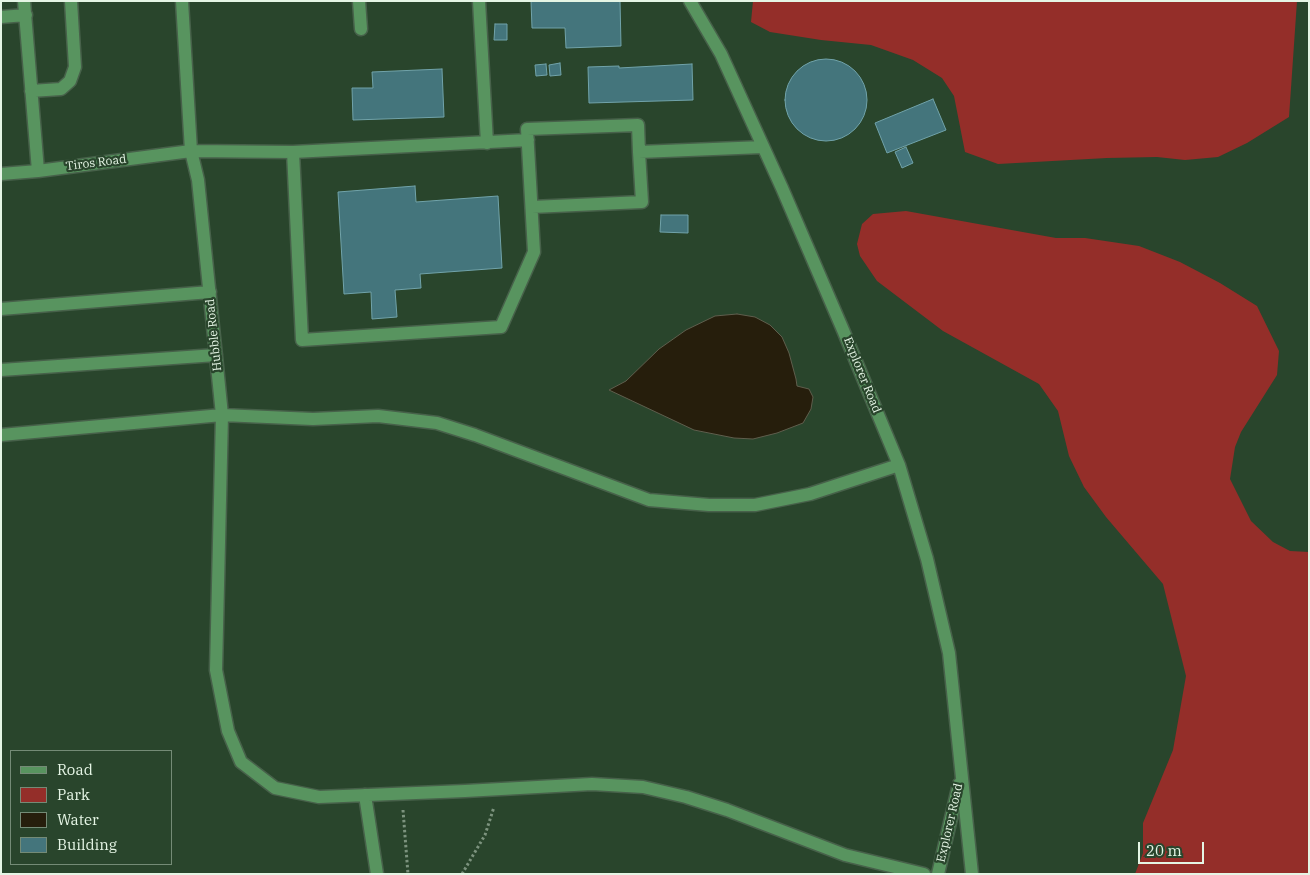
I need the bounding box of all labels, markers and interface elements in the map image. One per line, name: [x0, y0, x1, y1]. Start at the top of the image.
street label: Tiros Road: [65, 152, 127, 174]
street label: Hubble Road: [203, 298, 225, 372]
street label: Explorer Road: [840, 335, 884, 415]
legend: [10, 750, 172, 865]
text: Road: [57, 760, 93, 779]
street label: Explorer Road: [934, 782, 966, 864]
text: Park: [57, 785, 90, 804]
text: Water: [57, 810, 99, 829]
scale bar: [1140, 832, 1206, 864]
text: Building: [57, 835, 117, 854]
text: 20 m: [1146, 841, 1182, 860]

